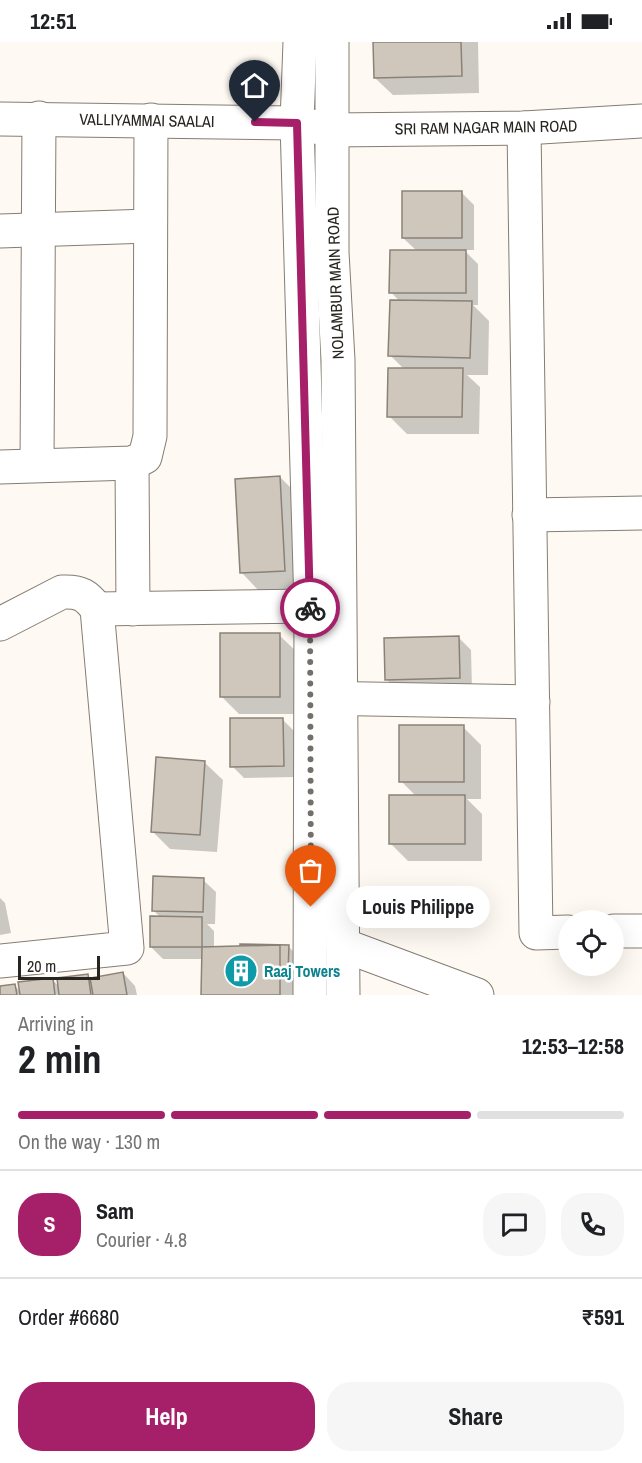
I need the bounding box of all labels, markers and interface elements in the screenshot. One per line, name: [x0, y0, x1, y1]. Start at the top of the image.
text: 12:51: [30, 6, 76, 36]
pin: [229, 60, 280, 122]
icon: home: [238, 69, 271, 102]
street label: VALLIYAMMAI SAALAI: [79, 108, 215, 132]
street label: SRI RAM NAGAR MAIN ROAD: [394, 114, 578, 140]
street label: NOLAMBUR MAIN ROAD: [321, 206, 349, 360]
courier: [280, 578, 340, 638]
icon: bike: [294, 592, 327, 625]
pin: [285, 845, 336, 907]
icon: bag: [294, 854, 327, 887]
callout: Louis Philippe: [347, 886, 491, 928]
text: Louis Philippe: [362, 893, 474, 920]
map controls: [558, 910, 624, 976]
button: locate: [558, 910, 624, 976]
scale bar: [18, 953, 100, 980]
building icon: Raaj Towers: [223, 953, 259, 989]
text: 20 m: [27, 955, 56, 977]
place label: Raaj Towers: [264, 960, 340, 982]
text: Arriving in: [18, 1010, 94, 1037]
text: 12:53–12:58: [522, 1031, 624, 1061]
text: 2 min: [18, 1033, 102, 1085]
text: On the way · 130 m: [18, 1128, 160, 1155]
button: chat: [483, 1193, 546, 1256]
button: phone: [561, 1193, 624, 1256]
text: Sam: [96, 1196, 134, 1226]
text: S: [43, 1209, 56, 1239]
text: Courier · 4.8: [96, 1226, 187, 1253]
text: Order #6680: [18, 1302, 119, 1332]
text: ₹591: [581, 1302, 624, 1332]
button: Help: [18, 1382, 315, 1451]
button: Share: [327, 1382, 624, 1451]

